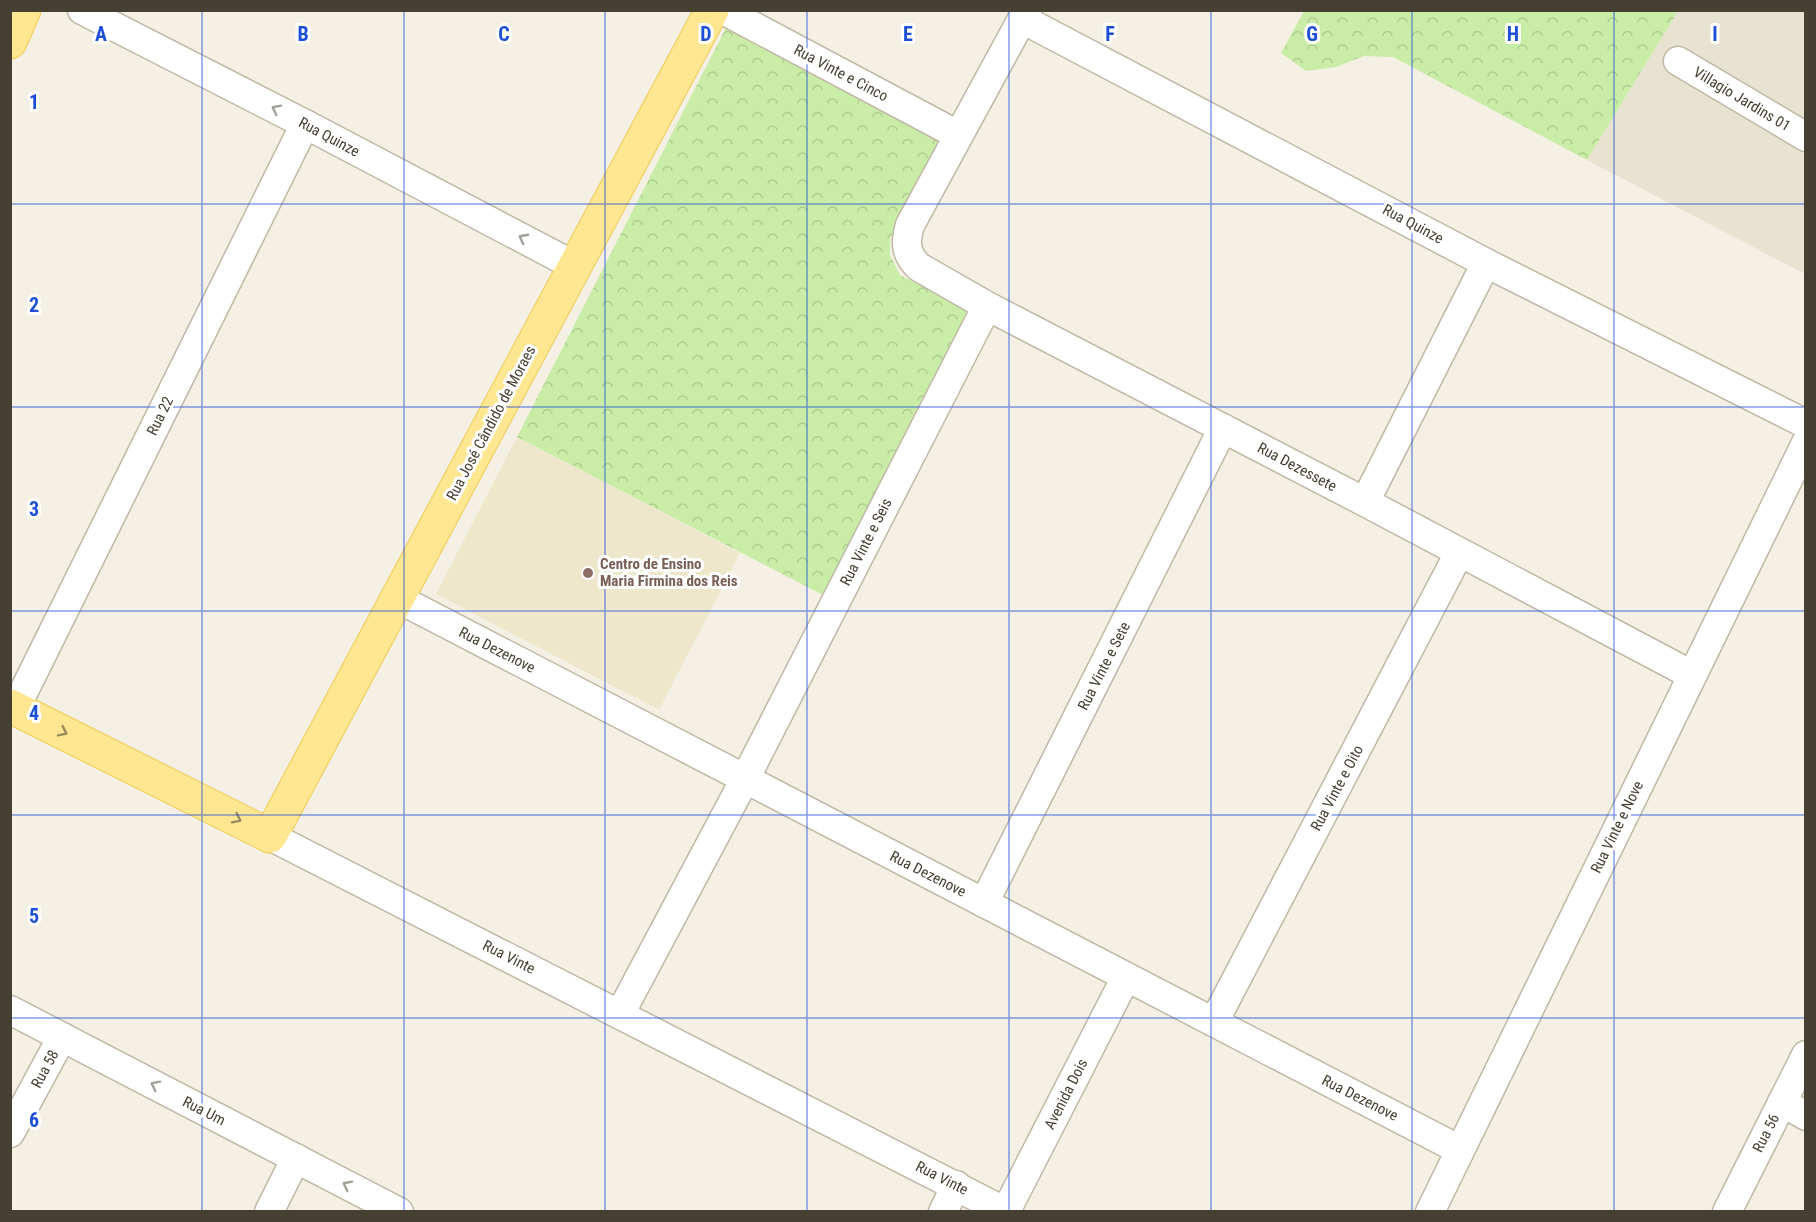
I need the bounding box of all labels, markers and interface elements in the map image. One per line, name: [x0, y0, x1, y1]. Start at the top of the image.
text: A: [95, 22, 107, 46]
text: B: [297, 22, 309, 46]
text: C: [498, 22, 510, 46]
text: D: [700, 22, 712, 46]
text: E: [903, 22, 913, 46]
text: F: [1105, 22, 1115, 46]
text: G: [1306, 22, 1318, 46]
text: H: [1507, 22, 1519, 46]
text: I: [1712, 22, 1718, 46]
street label: Rua Vinte e Cinco: [791, 41, 891, 105]
street label: Villagio Jardins 01: [1690, 63, 1794, 135]
text: 1: [29, 90, 39, 114]
one-way arrow: [272, 105, 282, 116]
street label: Rua Quinze: [295, 113, 363, 161]
street label: Rua Quinze: [1379, 200, 1447, 248]
one-way arrow: [519, 234, 530, 246]
text: 2: [29, 293, 39, 317]
street label: Rua José Cândido de Moraes: [443, 343, 539, 503]
street label: Rua 22: [143, 394, 177, 438]
street label: Rua Dezessete: [1254, 439, 1340, 495]
street label: Rua Vinte e Seis: [836, 495, 896, 589]
text: 3: [29, 497, 39, 521]
place label: Centro de Ensino Maria Firmina dos Reis: [600, 555, 738, 590]
marker: Centro de Ensino Maria Firmina dos Reis: [581, 566, 595, 580]
street label: Rua Vinte e Sete: [1074, 619, 1134, 713]
street label: Rua Dezenove: [456, 623, 538, 677]
text: 4: [29, 701, 39, 725]
one-way arrow: [56, 725, 67, 737]
street label: Rua Vinte e Oito: [1307, 742, 1367, 834]
street label: Rua Vinte e Nove: [1587, 778, 1647, 876]
one-way arrow: [231, 812, 242, 824]
street label: Rua Dezenove: [887, 847, 969, 901]
text: 5: [29, 904, 39, 928]
street label: Rua Vinte: [480, 936, 538, 978]
street label: Rua 58: [28, 1047, 62, 1091]
street label: Avenida Dois: [1041, 1056, 1092, 1132]
street label: Rua Dezenove: [1319, 1071, 1401, 1125]
one-way arrow: [151, 1081, 161, 1092]
street label: Rua Um: [180, 1093, 228, 1129]
text: 6: [29, 1108, 39, 1132]
street label: Rua 56: [1749, 1111, 1783, 1155]
street label: Rua Vinte: [913, 1157, 971, 1199]
one-way arrow: [342, 1180, 353, 1192]

